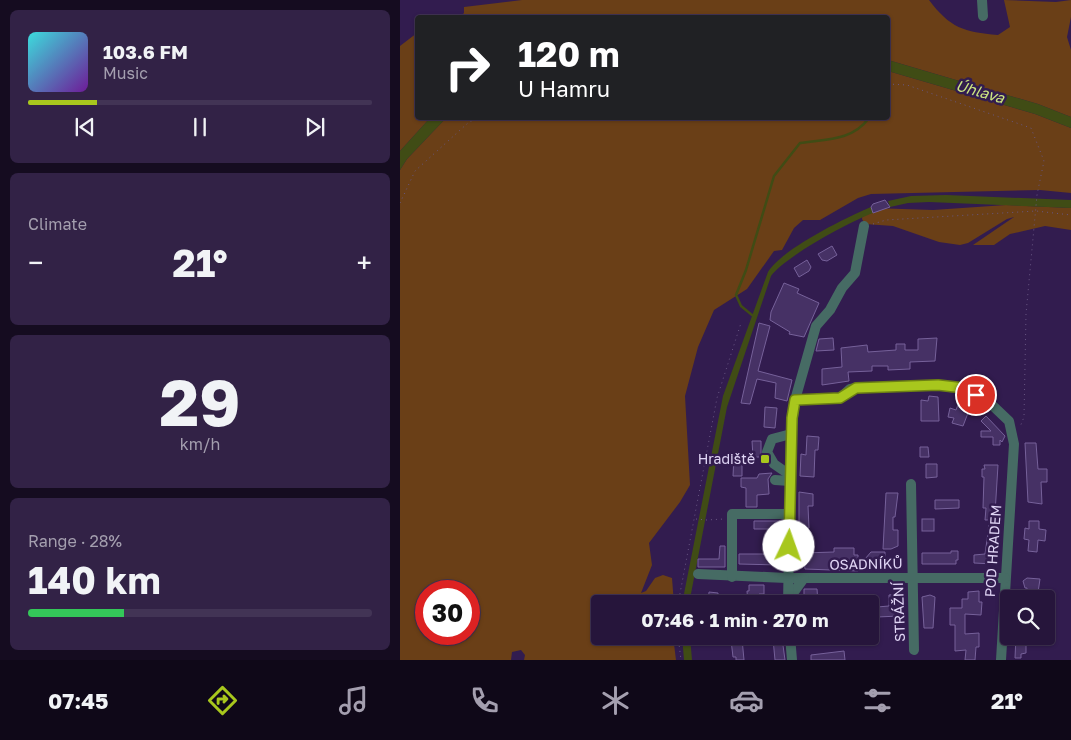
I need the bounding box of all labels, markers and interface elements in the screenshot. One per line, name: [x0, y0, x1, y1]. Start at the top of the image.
text: 120 m: [518, 33, 620, 75]
icon: right: [435, 35, 500, 100]
text: 103.6 FM: [103, 40, 188, 63]
text: Music: [103, 63, 148, 83]
text: U Hamru: [518, 75, 610, 102]
water label: Úhlava: [954, 76, 1007, 107]
icon: previous: [71, 113, 99, 141]
icon: pause: [186, 113, 214, 141]
icon: next: [301, 113, 329, 141]
text: Climate: [28, 214, 87, 234]
text: 21°: [173, 240, 228, 285]
text: −: [28, 246, 43, 279]
text: +: [357, 246, 372, 279]
text: 29: [160, 362, 240, 440]
pin: [955, 374, 997, 416]
icon: arrive: [962, 381, 990, 409]
text: km/h: [180, 434, 220, 454]
place label: Hradiště: [698, 450, 755, 467]
marker: Hradiště: [759, 453, 771, 465]
street label: POD HRADEM: [981, 504, 1004, 598]
position arrow: [762, 519, 814, 571]
text: Range · 28%: [28, 531, 122, 551]
street label: OSADNÍKŮ: [829, 554, 903, 573]
text: 140 km: [28, 557, 161, 602]
speed limit sign: 30: [415, 580, 480, 645]
street label: STRÁŽNÍ: [889, 581, 908, 642]
map controls: [1000, 590, 1055, 645]
button: search: [1000, 590, 1055, 645]
text: 07:46 · 1 min · 270 m: [641, 608, 829, 631]
icon: directions: [205, 683, 240, 718]
icon: music: [336, 683, 371, 718]
icon: phone: [467, 683, 502, 718]
icon: climate: [598, 683, 633, 718]
icon: car: [729, 683, 764, 718]
icon: filters: [860, 683, 895, 718]
text: 07:45: [48, 687, 109, 714]
text: 21°: [991, 687, 1023, 714]

